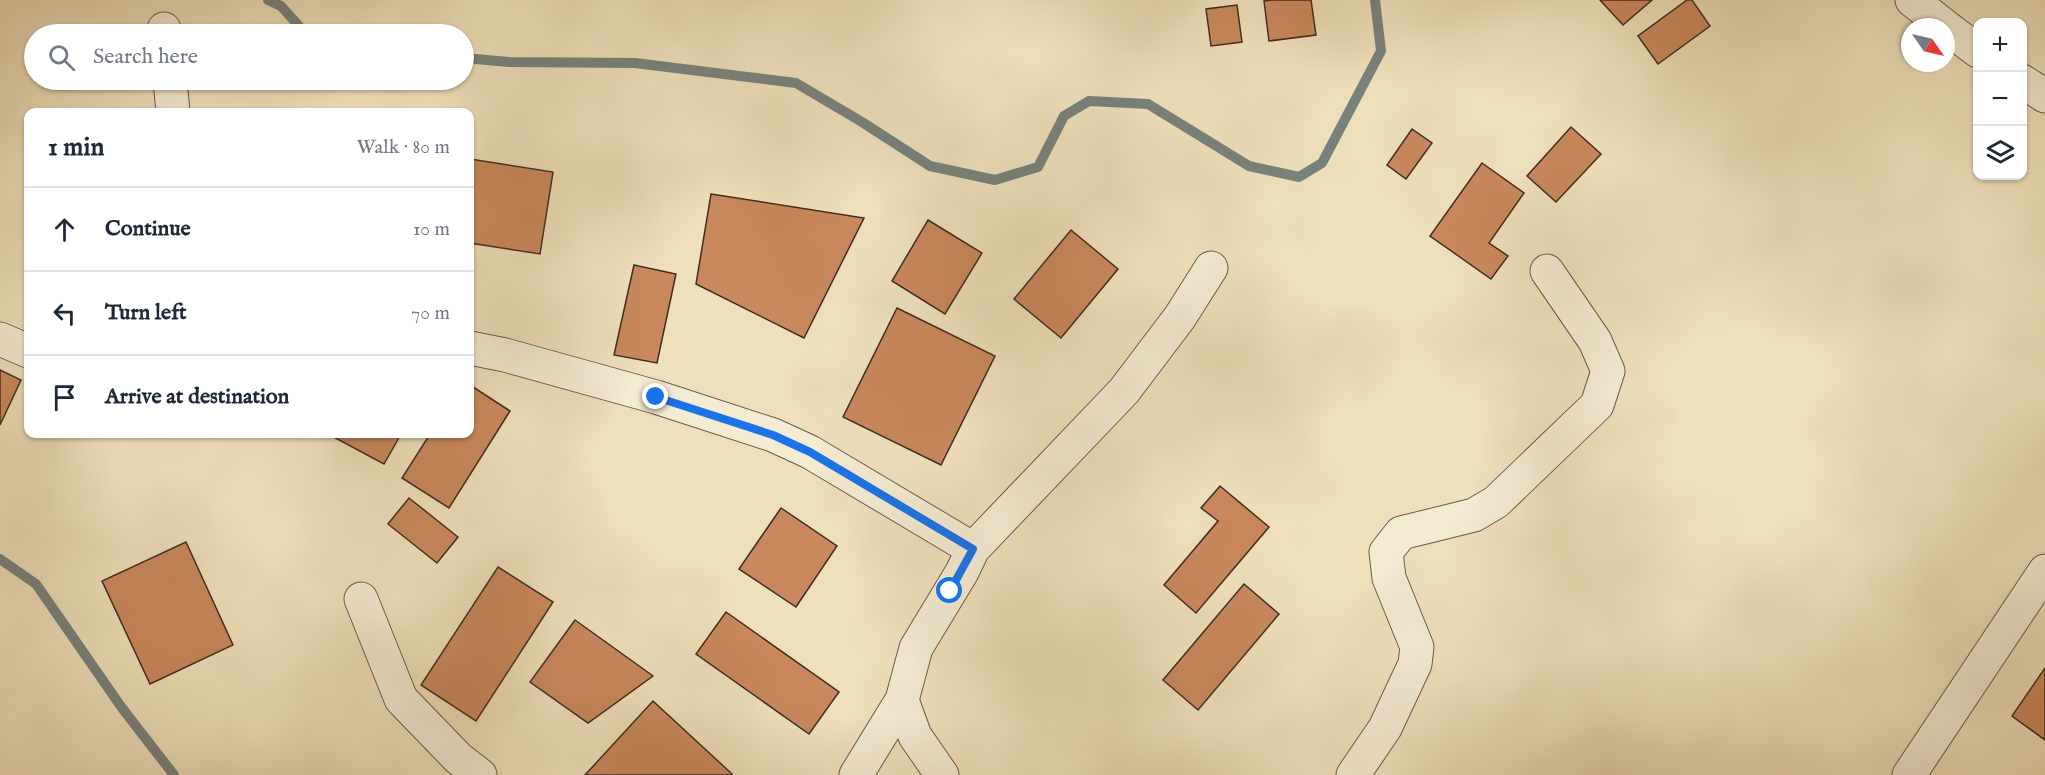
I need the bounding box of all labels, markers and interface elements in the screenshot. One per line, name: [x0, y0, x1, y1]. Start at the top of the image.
north arrow: [1901, 18, 1955, 72]
map controls: [1973, 18, 2027, 180]
button: +: [1973, 18, 2027, 72]
search box: [24, 24, 474, 90]
icon: search: [45, 41, 78, 74]
text: Search here: [93, 43, 198, 71]
button: −: [1973, 72, 2027, 126]
button: layers: [1973, 126, 2027, 180]
text: 1 min: [48, 131, 104, 164]
text: Walk · 80 m: [357, 135, 450, 160]
icon: ahead: [48, 213, 81, 246]
text: Continue: [105, 215, 191, 243]
text: 10 m: [413, 217, 450, 242]
icon: left: [48, 297, 81, 330]
text: Turn left: [105, 299, 187, 327]
text: 70 m: [411, 301, 450, 326]
icon: arrive: [48, 381, 81, 414]
text: Arrive at destination: [105, 383, 289, 411]
route end: [642, 383, 668, 409]
route start: [936, 577, 962, 603]

